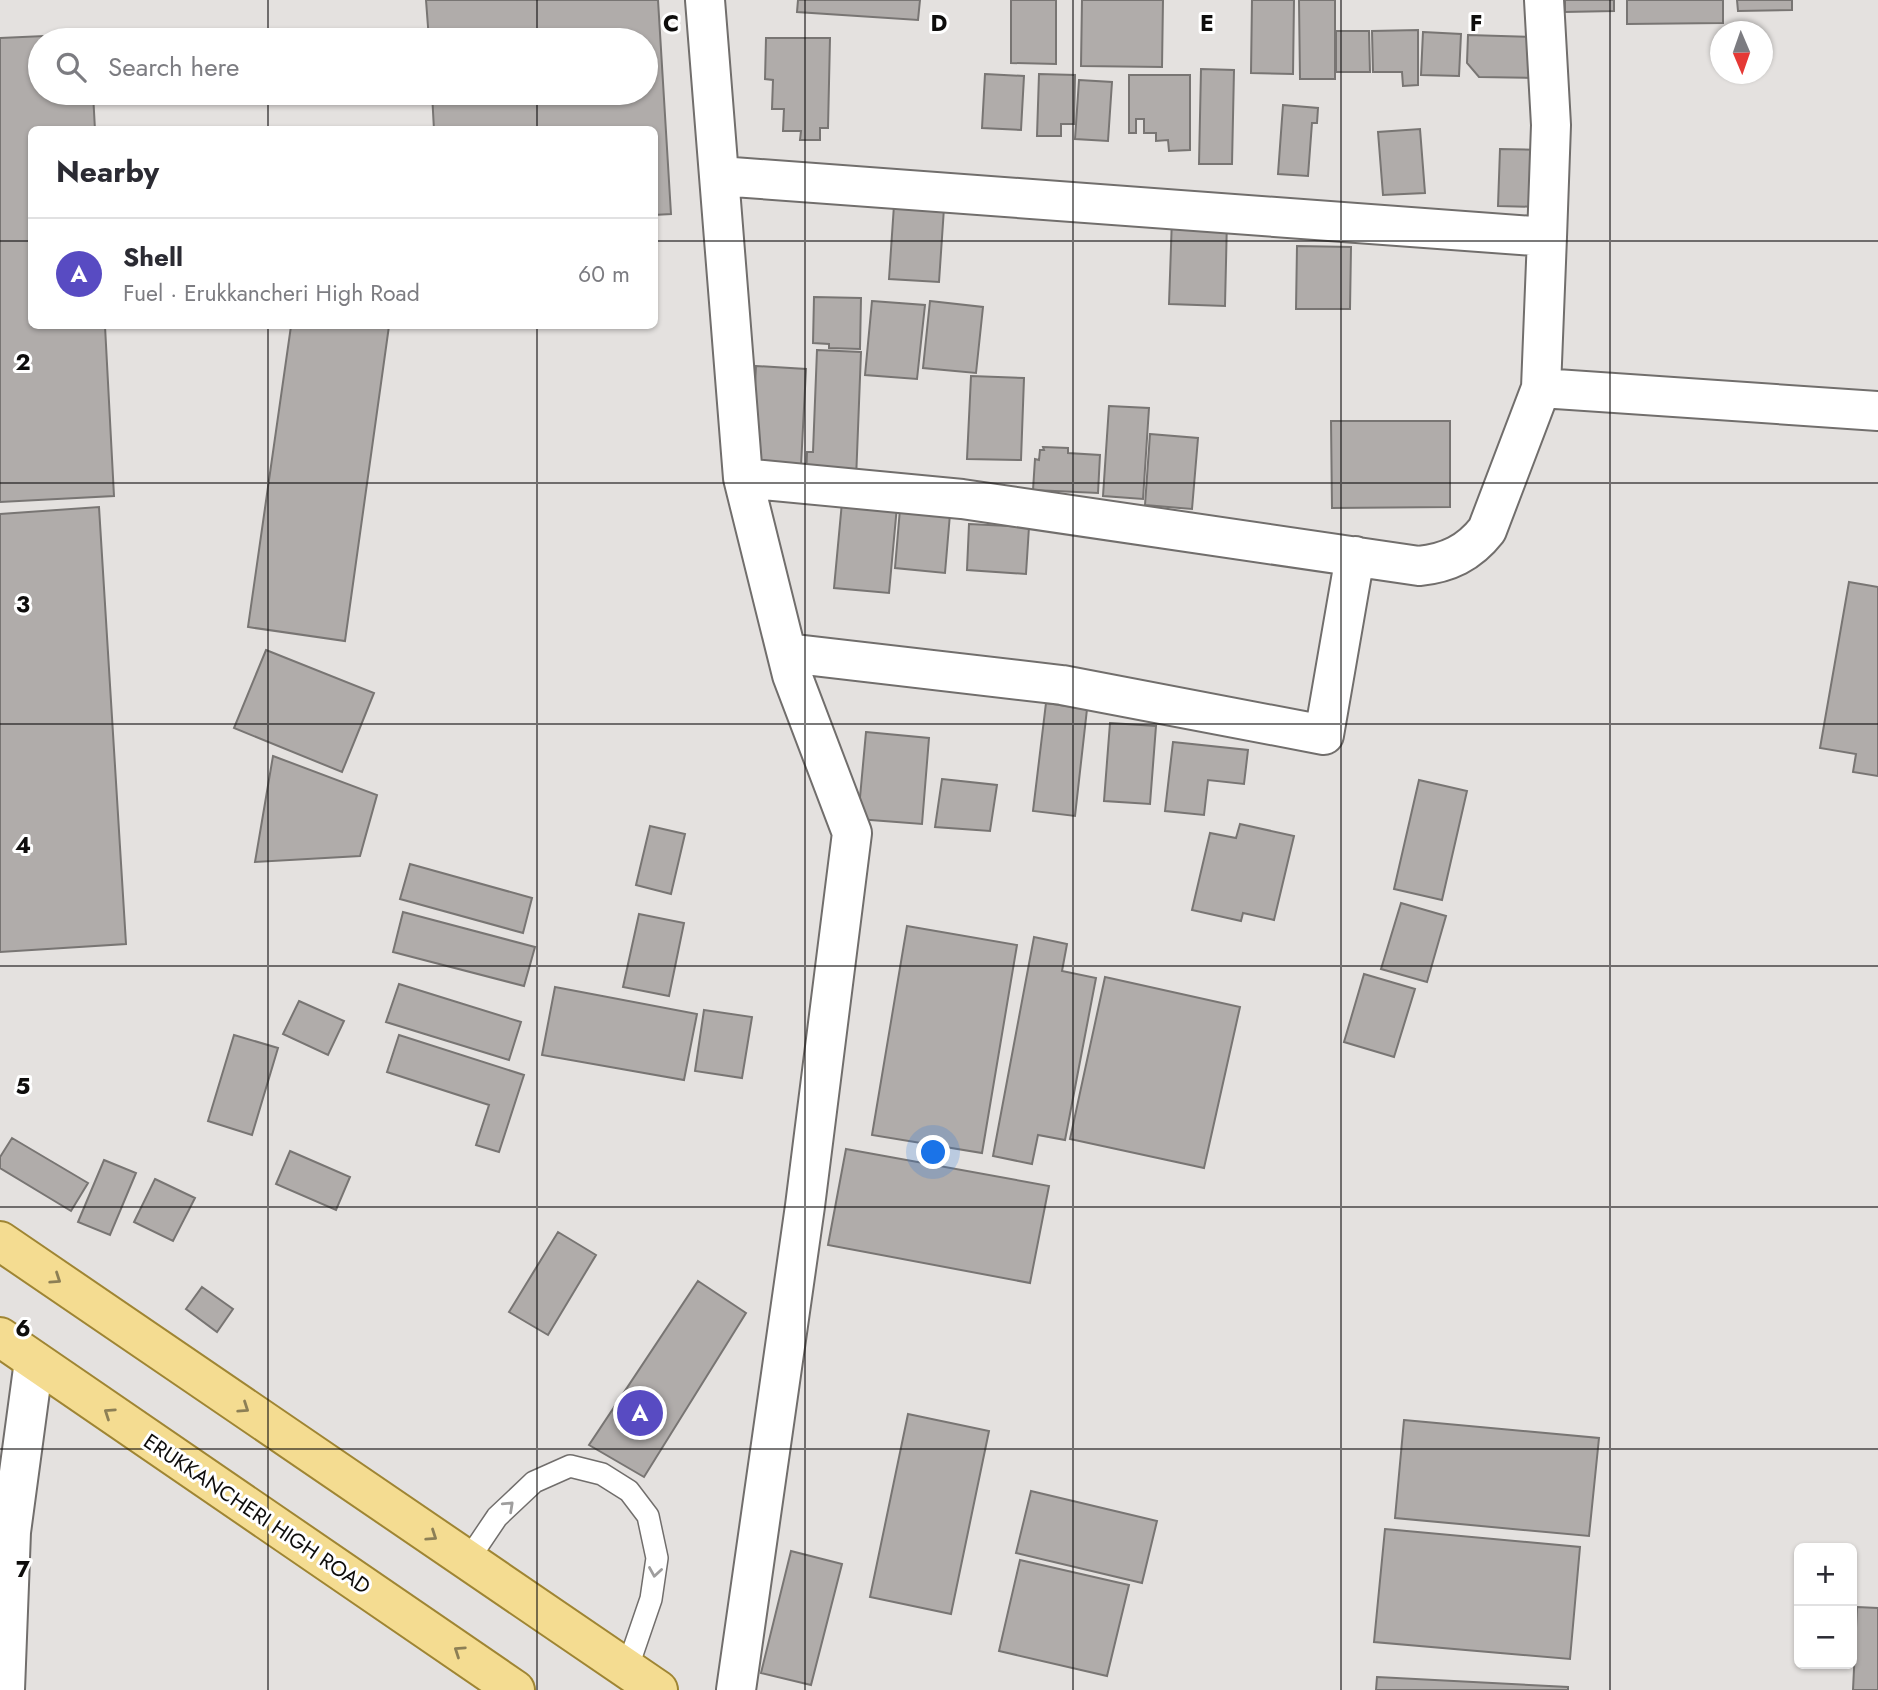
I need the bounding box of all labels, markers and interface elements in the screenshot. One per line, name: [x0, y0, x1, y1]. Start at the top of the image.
text: C: [663, 6, 679, 40]
text: D: [931, 6, 948, 40]
text: E: [1200, 6, 1214, 40]
text: F: [1470, 6, 1482, 40]
north arrow: [1710, 21, 1773, 84]
search box: [28, 28, 658, 105]
icon: search: [52, 48, 90, 86]
text: Search here: [108, 48, 240, 86]
text: Nearby: [56, 150, 159, 193]
text: Shell: [123, 238, 183, 276]
text: A: [71, 257, 87, 291]
text: 60 m: [578, 257, 630, 291]
text: Fuel · Erukkancheri High Road: [123, 276, 420, 310]
text: 2: [15, 345, 31, 379]
text: 3: [16, 587, 30, 621]
text: 4: [15, 828, 31, 862]
text: 5: [16, 1069, 30, 1103]
your location: [916, 1135, 950, 1169]
one-way arrow: [49, 1271, 62, 1284]
text: 6: [15, 1311, 31, 1345]
pin: A: [617, 1387, 663, 1439]
one-way arrow: [236, 1400, 249, 1412]
one-way arrow: [104, 1408, 117, 1421]
street label: ERUKKANCHERI HIGH ROAD: [137, 1427, 377, 1601]
one-way arrow: [501, 1501, 514, 1514]
one-way arrow: [424, 1528, 437, 1540]
map controls: [1794, 1543, 1857, 1669]
button: +: [1794, 1543, 1857, 1606]
text: 7: [16, 1552, 30, 1586]
one-way arrow: [648, 1566, 663, 1578]
button: −: [1794, 1606, 1857, 1669]
one-way arrow: [454, 1647, 467, 1660]

